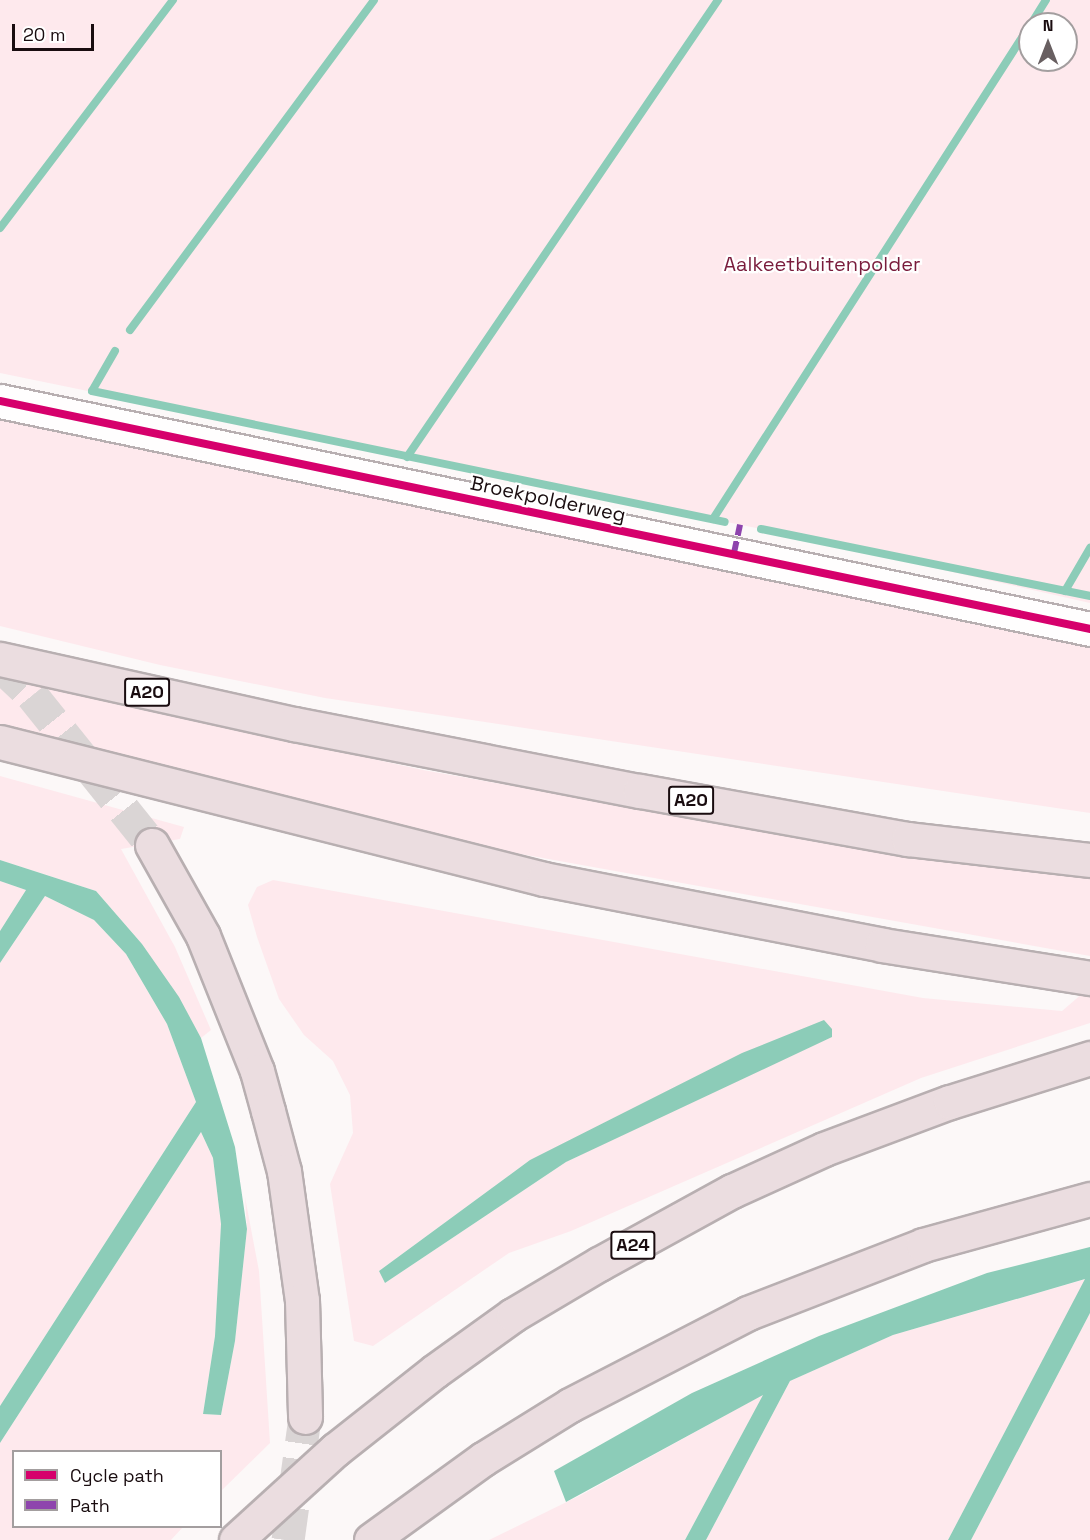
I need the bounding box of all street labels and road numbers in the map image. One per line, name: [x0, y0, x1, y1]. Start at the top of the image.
street label: Broekpolderweg: [468, 471, 628, 527]
road number: A20: [123, 677, 171, 707]
road number: A20: [667, 785, 715, 815]
road number: A24: [609, 1230, 657, 1260]

